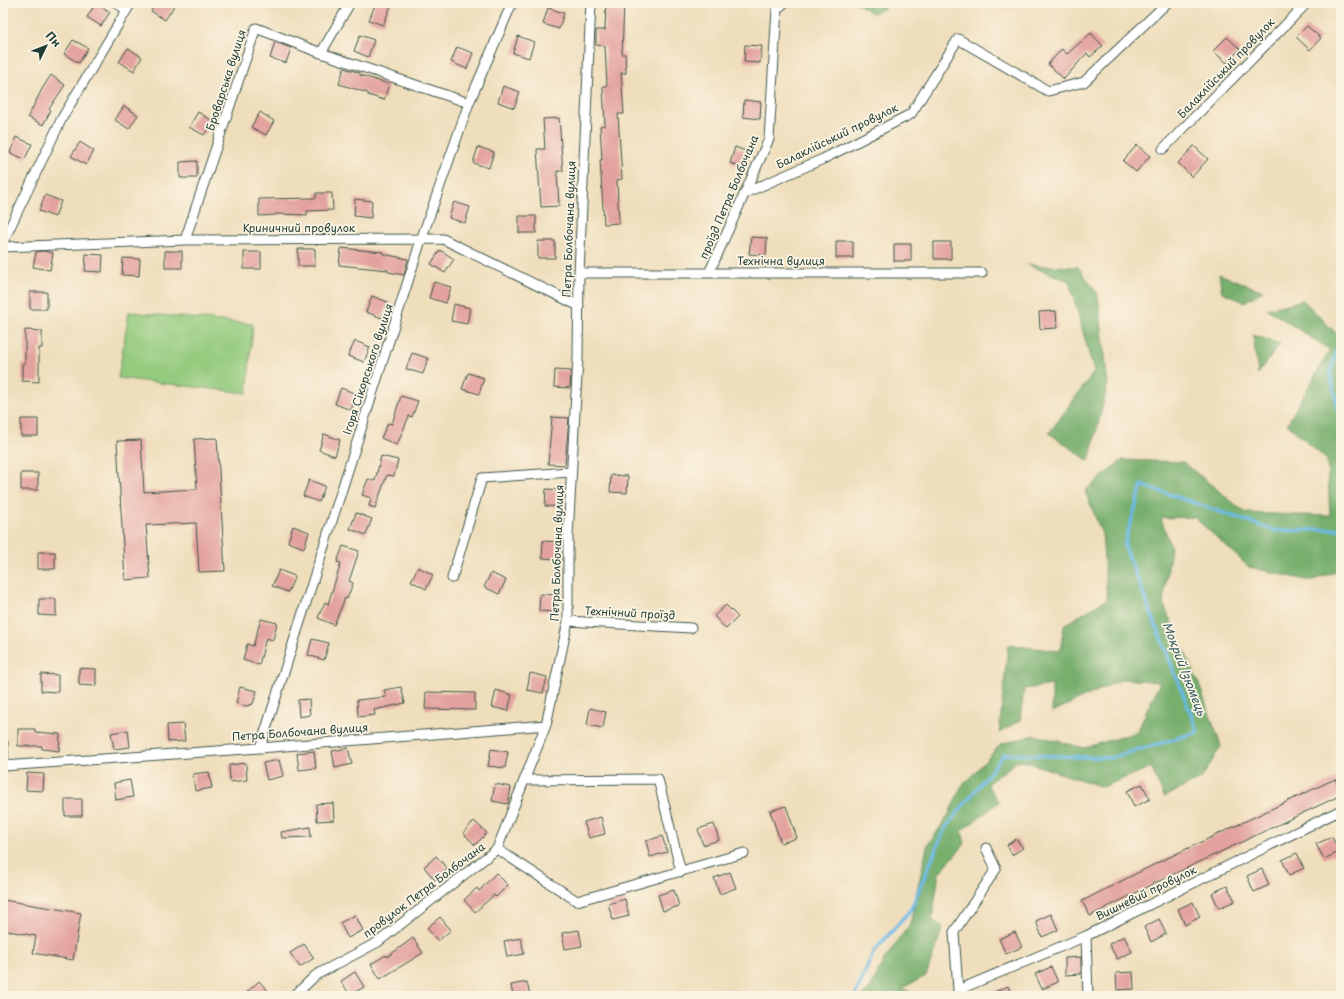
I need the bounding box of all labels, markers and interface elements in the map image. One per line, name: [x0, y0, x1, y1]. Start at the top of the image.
street label: Балаклійський провулок: [1173, 13, 1279, 122]
north arrow: [26, 26, 66, 66]
text: Пн: [42, 27, 65, 50]
street label: Броварська вулиця: [201, 27, 250, 133]
street label: Балаклійський провулок: [773, 98, 901, 173]
street label: проїзд Петра Болбочана: [695, 132, 762, 262]
street label: Петра Болбочана вулиця: [558, 160, 579, 298]
street label: Криничний провулок: [243, 219, 356, 236]
street label: Технічна вулиця: [737, 252, 825, 269]
street label: Ігоря Сікорського вулиця: [338, 301, 397, 437]
street label: Петра Болбочана вулиця: [546, 484, 567, 622]
street label: Технічний проїзд: [584, 602, 676, 623]
water label: Мокрий Ізюмець: [1159, 619, 1211, 719]
street label: Петра Болбочана вулиця: [231, 718, 369, 745]
street label: провулок Петра Болбочана: [359, 838, 489, 941]
street label: Вишневий провулок: [1092, 861, 1200, 924]

